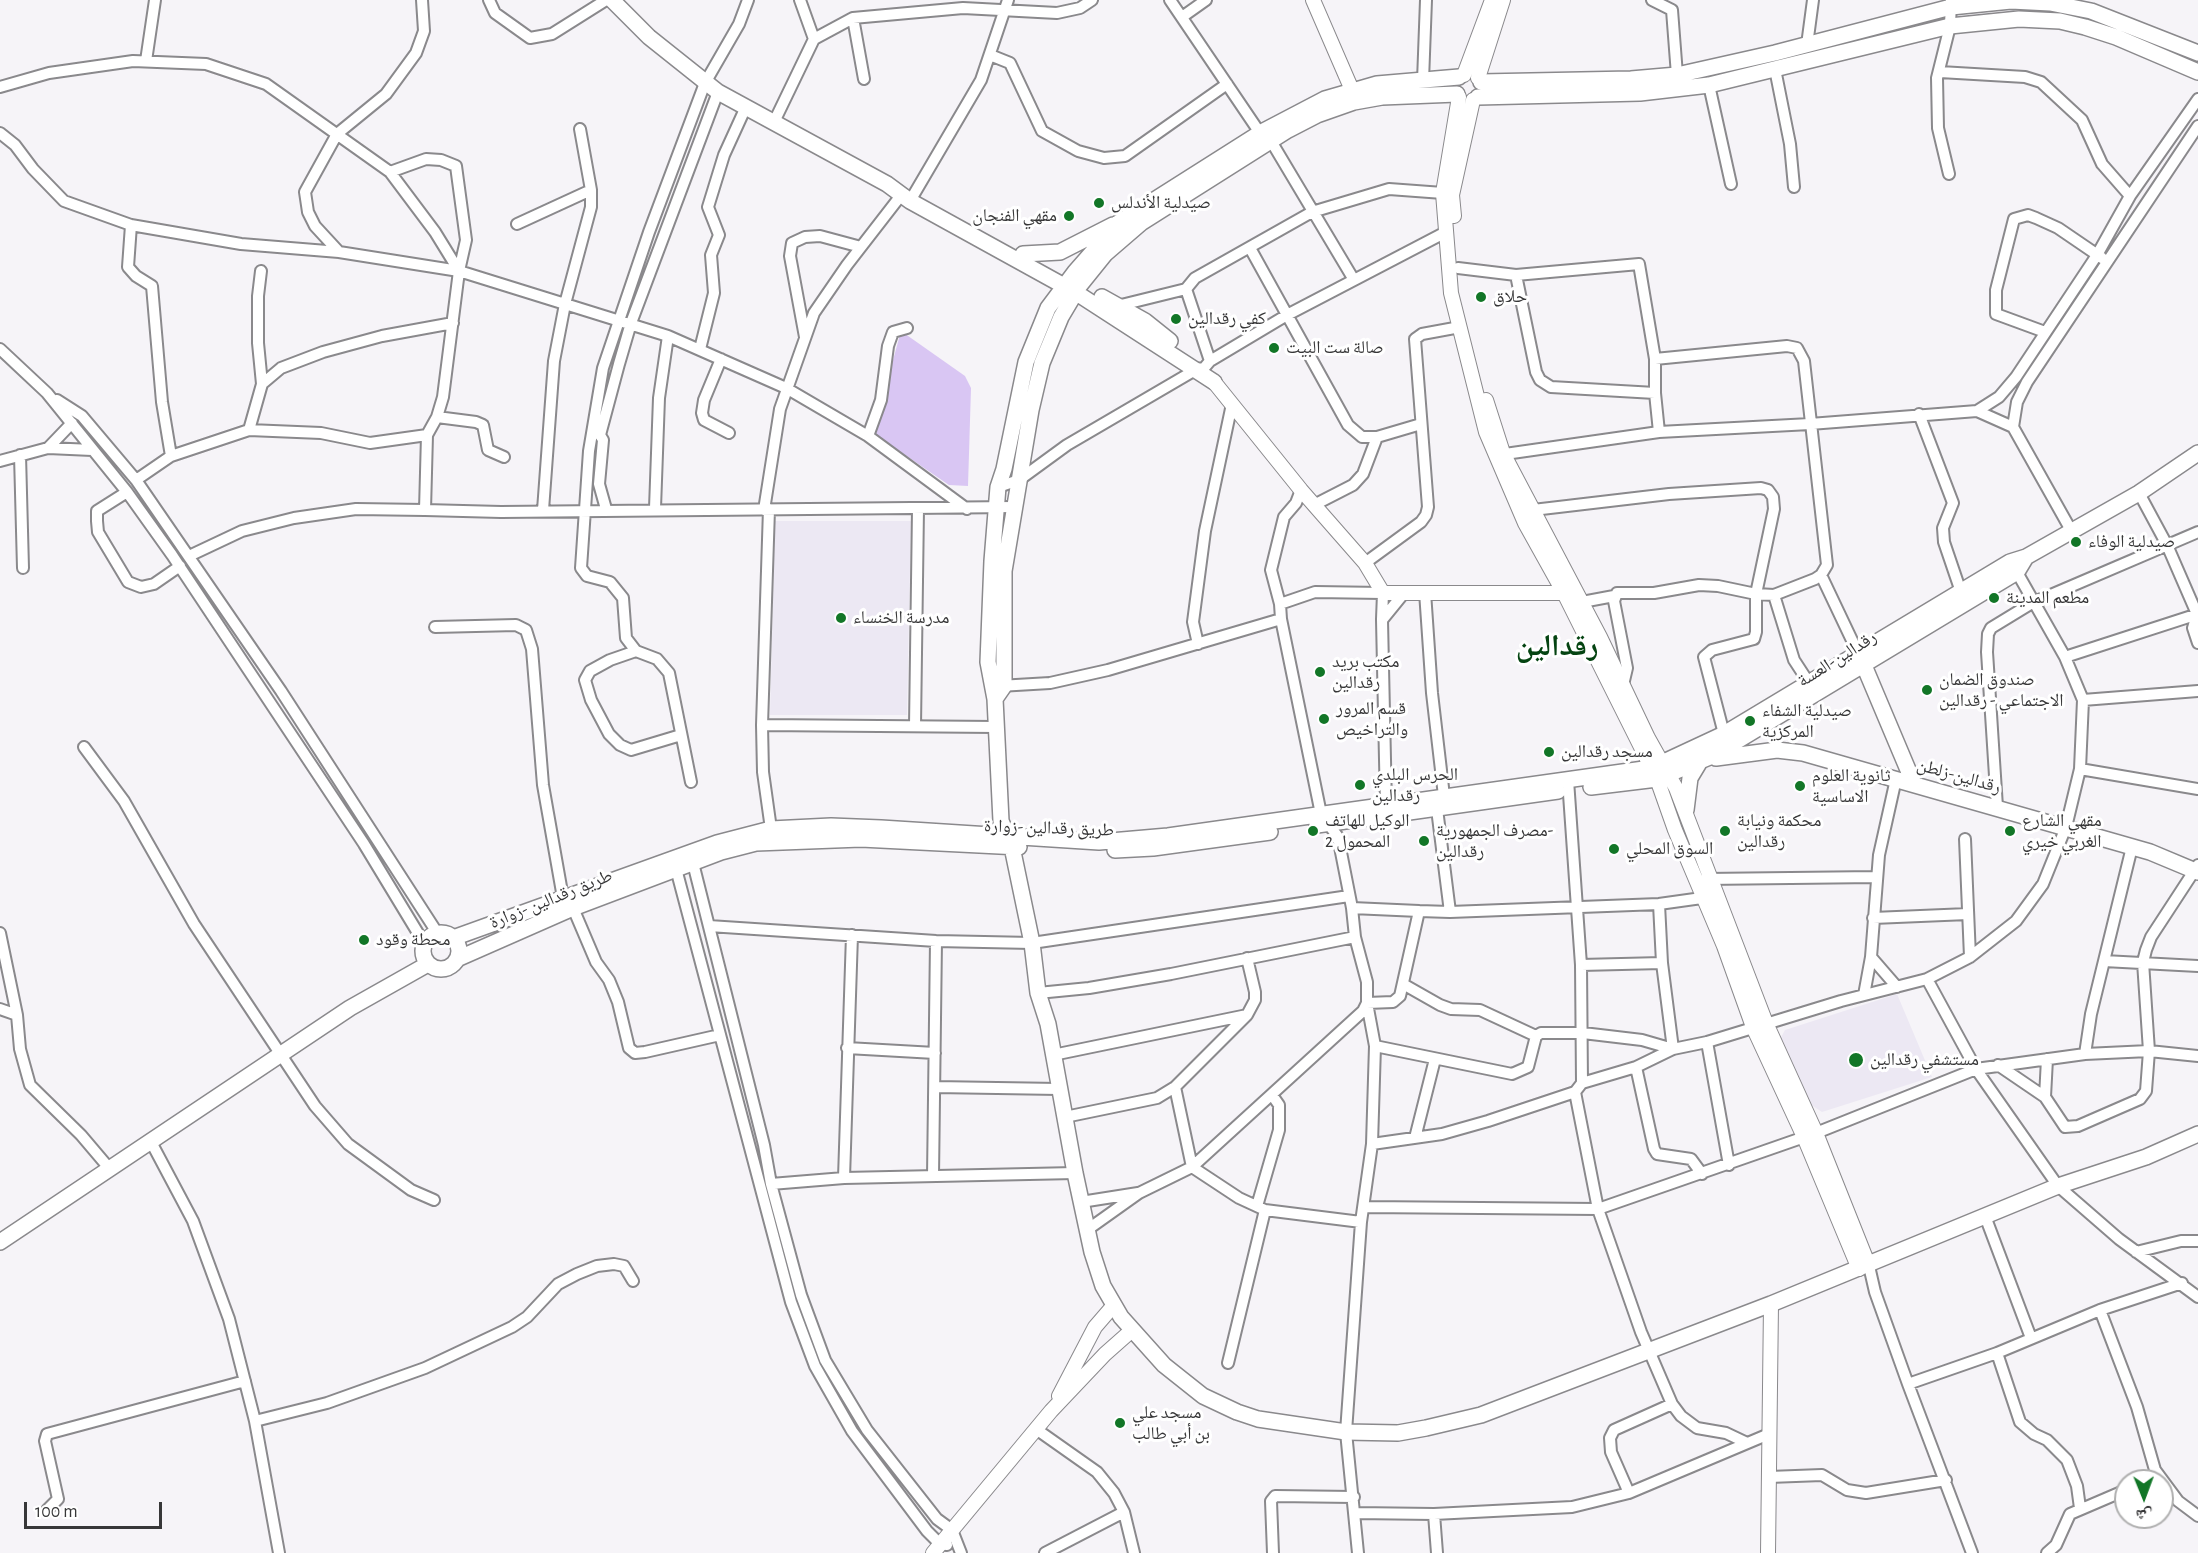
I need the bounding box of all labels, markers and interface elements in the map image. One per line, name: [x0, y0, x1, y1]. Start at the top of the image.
place label: صيدلية الأندلس: [1111, 192, 1211, 214]
marker: صيدلية الأندلس: [1092, 196, 1106, 210]
place label: مقهي الفنجان: [972, 205, 1057, 227]
marker: مقهي الفنجان: [1062, 209, 1076, 223]
place label: حلاق: [1493, 286, 1527, 308]
marker: حلاق: [1474, 290, 1488, 304]
place label: كفي رقدالين: [1188, 308, 1266, 330]
marker: كفي رقدالين: [1169, 312, 1183, 326]
place label: صالة ست البيت: [1286, 337, 1384, 359]
marker: صالة ست البيت: [1267, 341, 1281, 355]
place label: صيدلية الوفاء: [2088, 531, 2175, 553]
marker: صيدلية الوفاء: [2069, 535, 2083, 549]
place label: مطعم المدينة: [2006, 587, 2089, 609]
marker: مطعم المدينة: [1987, 591, 2001, 605]
place label: مدرسة الخنساء: [853, 607, 949, 629]
marker: مدرسة الخنساء: [834, 611, 848, 625]
street label: رقدالين-العسة: [1793, 626, 1881, 692]
district label: رقدالين: [1516, 628, 1598, 664]
place label: مكتب بريد رقدالين: [1332, 651, 1400, 694]
marker: مكتب بريد رقدالين: [1313, 665, 1327, 679]
place label: صندوق الضمان الاجتماعي - رقدالين: [1939, 669, 2064, 712]
marker: صندوق الضمان الاجتماعي - رقدالين: [1920, 683, 1934, 697]
place label: قسم المرور والتراخيص: [1336, 698, 1408, 740]
place label: صيدلية الشفاء المركزية: [1762, 700, 1852, 742]
marker: قسم المرور والتراخيص: [1317, 712, 1331, 726]
marker: صيدلية الشفاء المركزية: [1743, 714, 1757, 728]
place label: مسجد رقدالين: [1561, 741, 1653, 763]
marker: مسجد رقدالين: [1542, 745, 1556, 759]
street label: رقدالين-زلطن: [1915, 754, 2003, 798]
place label: الحرس البلدي رقدالين: [1372, 764, 1458, 806]
place label: ثانوية العلوم الاساسية: [1812, 765, 1891, 808]
marker: الحرس البلدي رقدالين: [1353, 778, 1367, 792]
marker: ثانوية العلوم الاساسية: [1793, 779, 1807, 793]
place label: الوكيل للهاتف المحمول 2: [1325, 810, 1410, 852]
place label: محكمة ونيابة رقدالين: [1737, 810, 1821, 852]
place label: مقهي الشارع الغربي خيري: [2022, 810, 2102, 852]
street label: طريق رقدالين -زوارة: [983, 815, 1115, 841]
place label: مصرف الجمهورية- رقدالين: [1436, 820, 1553, 862]
marker: الوكيل للهاتف المحمول 2: [1306, 824, 1320, 838]
marker: محكمة ونيابة رقدالين: [1718, 824, 1732, 838]
marker: مقهي الشارع الغربي خيري: [2003, 824, 2017, 838]
marker: مصرف الجمهورية- رقدالين: [1417, 834, 1431, 848]
place label: السوق المحلي: [1626, 838, 1713, 860]
marker: السوق المحلي: [1607, 842, 1621, 856]
street label: طريق رقدالين -زوارة: [486, 865, 616, 933]
place label: محطة وقود: [376, 929, 450, 951]
marker: محطة وقود: [357, 933, 371, 947]
place label: مستشفي رقدالين: [1870, 1049, 1979, 1071]
marker: مستشفي رقدالين: [1847, 1051, 1865, 1069]
place label: مسجد علي بن أبي طالب: [1132, 1402, 1210, 1444]
marker: مسجد علي بن أبي طالب: [1113, 1416, 1127, 1430]
north arrow: [2114, 1469, 2174, 1529]
scale bar: [27, 1490, 165, 1528]
text: 100 m: [35, 1503, 78, 1521]
text: ش: [2136, 1507, 2153, 1523]

